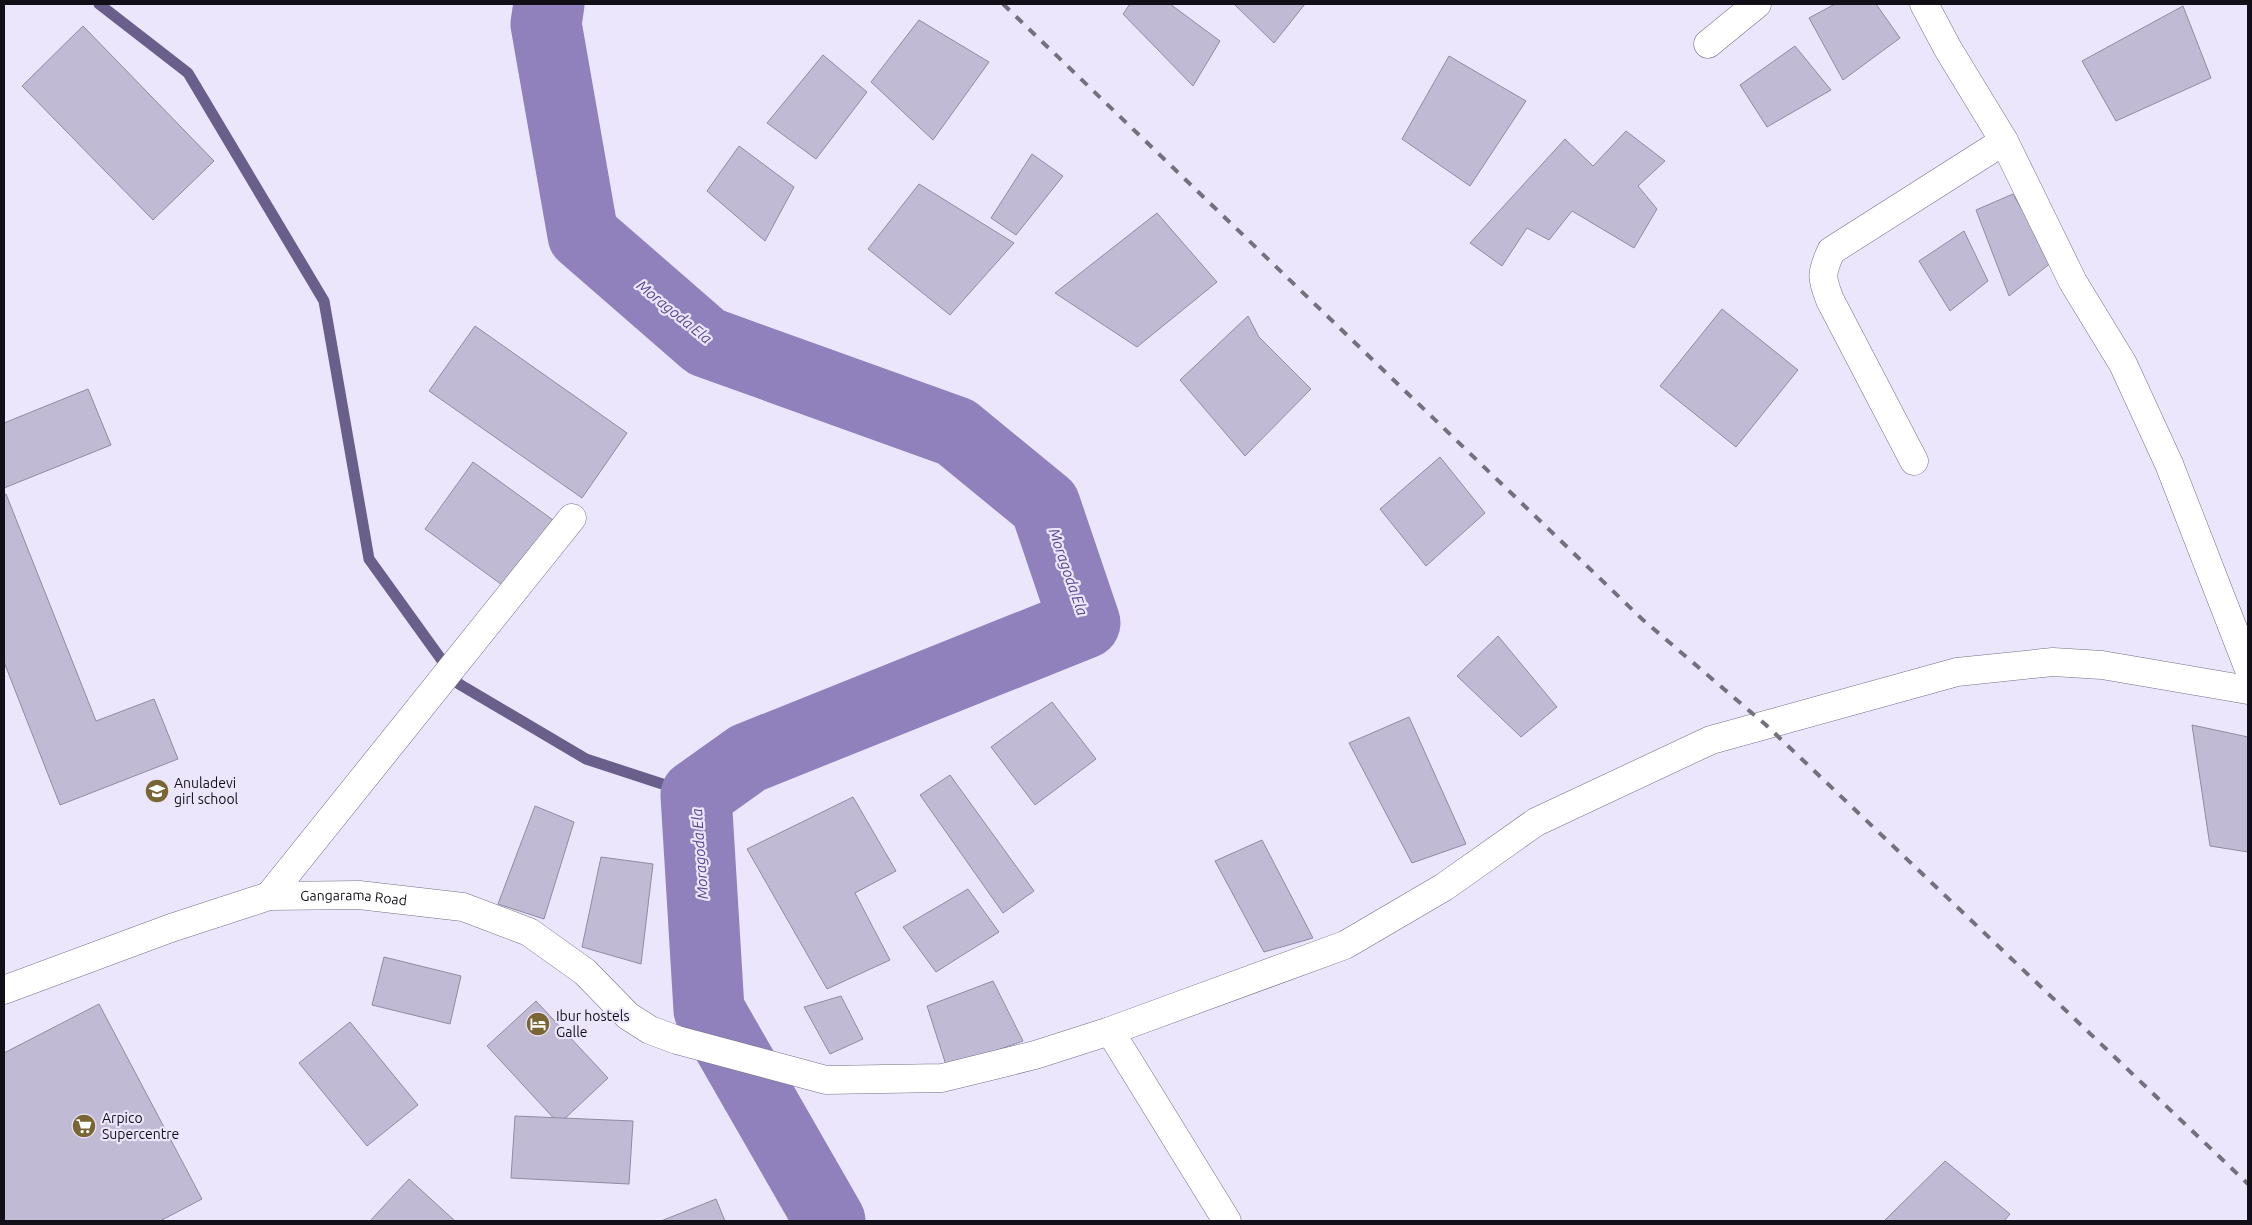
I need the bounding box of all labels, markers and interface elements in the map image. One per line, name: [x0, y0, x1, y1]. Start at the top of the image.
water label: Moragoda Ela: [634, 276, 715, 347]
water label: Moragoda Ela: [1046, 526, 1091, 618]
place label: Anuladevi girl school: [174, 775, 239, 807]
school or university icon: Anuladevi girl school: [144, 778, 170, 804]
water label: Moragoda Ela: [688, 808, 711, 900]
street label: Gangarama Road: [300, 887, 408, 908]
place label: Ibur hostels Galle: [556, 1008, 630, 1040]
hotel icon: Ibur hostels Galle: [525, 1011, 551, 1037]
place label: Arpico Supercentre: [102, 1110, 179, 1142]
supermarket icon: Arpico Supercentre: [71, 1113, 97, 1139]

